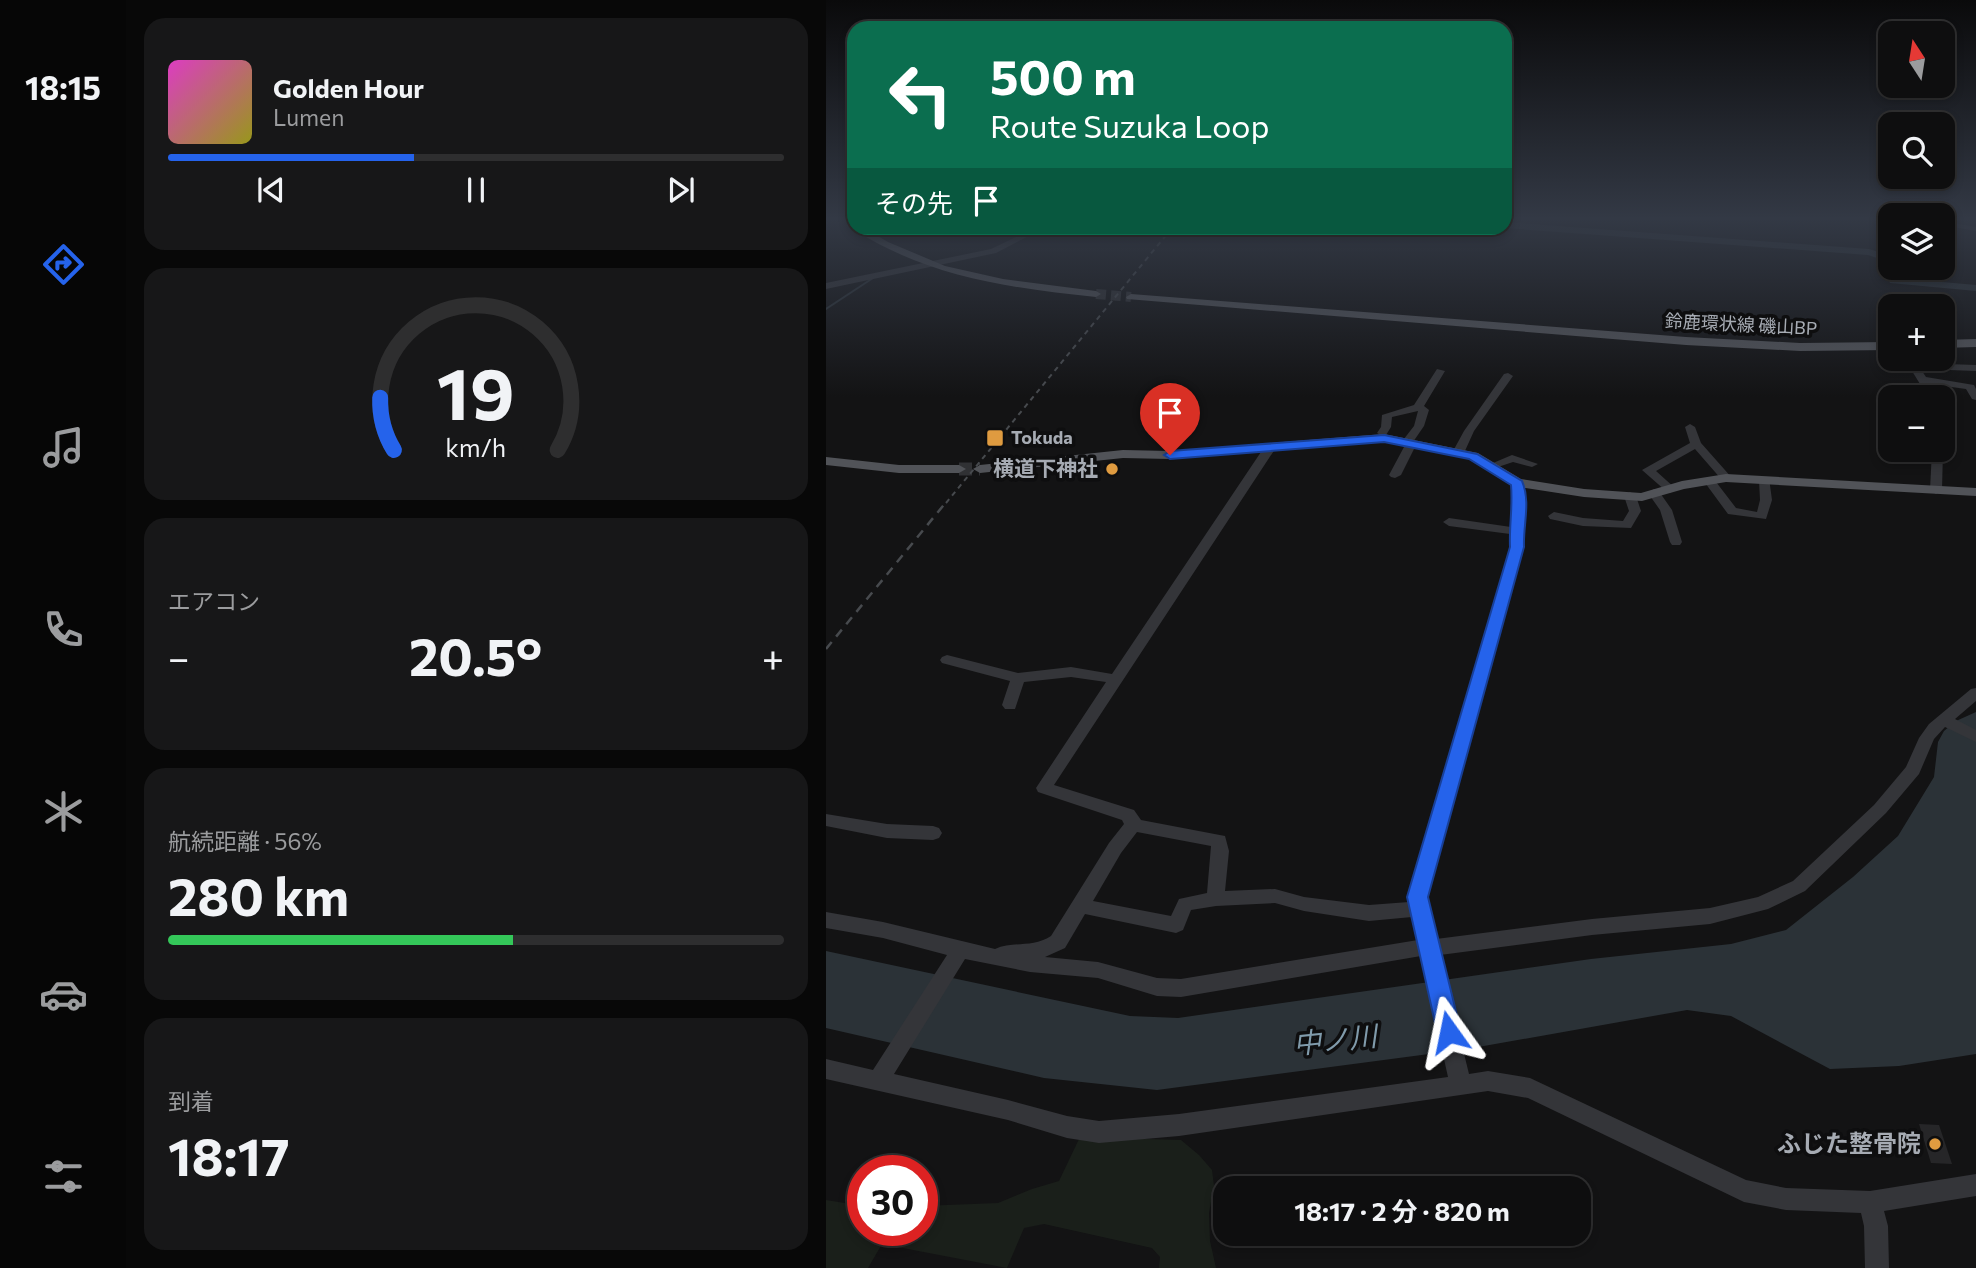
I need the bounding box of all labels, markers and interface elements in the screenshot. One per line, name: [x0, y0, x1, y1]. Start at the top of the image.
north arrow: [1878, 21, 1955, 98]
map controls: [1878, 21, 1955, 462]
text: 500 m: [990, 45, 1136, 105]
icon: left: [875, 49, 966, 140]
text: 18:15: [25, 67, 101, 107]
text: Golden Hour: [273, 72, 424, 103]
text: Lumen: [273, 103, 344, 131]
text: Route Suzuka Loop: [990, 105, 1269, 145]
button: search: [1878, 112, 1955, 189]
icon: previous: [252, 171, 290, 209]
icon: pause: [457, 171, 495, 209]
icon: next: [662, 171, 700, 209]
icon: arrive: [967, 182, 1005, 220]
text: その先: [875, 187, 953, 218]
button: layers: [1878, 203, 1955, 280]
icon: directions: [39, 240, 88, 289]
button: +: [1878, 294, 1955, 371]
street label: 鈴鹿環状線 磯山BP: [1664, 309, 1818, 339]
text: 19: [437, 346, 515, 435]
pin: [1140, 383, 1200, 455]
button: −: [1878, 385, 1955, 462]
icon: arrive: [1151, 394, 1189, 432]
icon: music: [39, 423, 88, 472]
place label: Tokuda: [1011, 426, 1073, 448]
marker: Tokuda: [985, 428, 1005, 448]
text: km/h: [446, 432, 506, 462]
place label: 横道下神社: [993, 455, 1098, 480]
marker: 横道下神社: [1104, 461, 1120, 477]
text: エアコン: [168, 587, 260, 615]
icon: phone: [39, 605, 88, 654]
text: 20.5°: [409, 623, 542, 687]
text: −: [168, 633, 190, 680]
text: +: [762, 633, 784, 680]
icon: climate: [39, 787, 88, 836]
text: 航続距離 · 56%: [168, 827, 322, 855]
text: 280 km: [168, 863, 349, 927]
icon: car: [39, 970, 88, 1019]
position arrow: [1412, 995, 1486, 1069]
water label: 中ノ川: [1291, 1017, 1381, 1060]
text: 到着: [168, 1087, 214, 1115]
text: 18:17: [168, 1123, 290, 1187]
place label: ふじた整骨院: [1777, 1128, 1921, 1157]
marker: ふじた整骨院: [1927, 1136, 1943, 1152]
icon: filters: [39, 1152, 88, 1201]
speed limit sign: 30: [847, 1155, 938, 1246]
text: 18:17 · 2 分 · 820 m: [1294, 1195, 1510, 1226]

